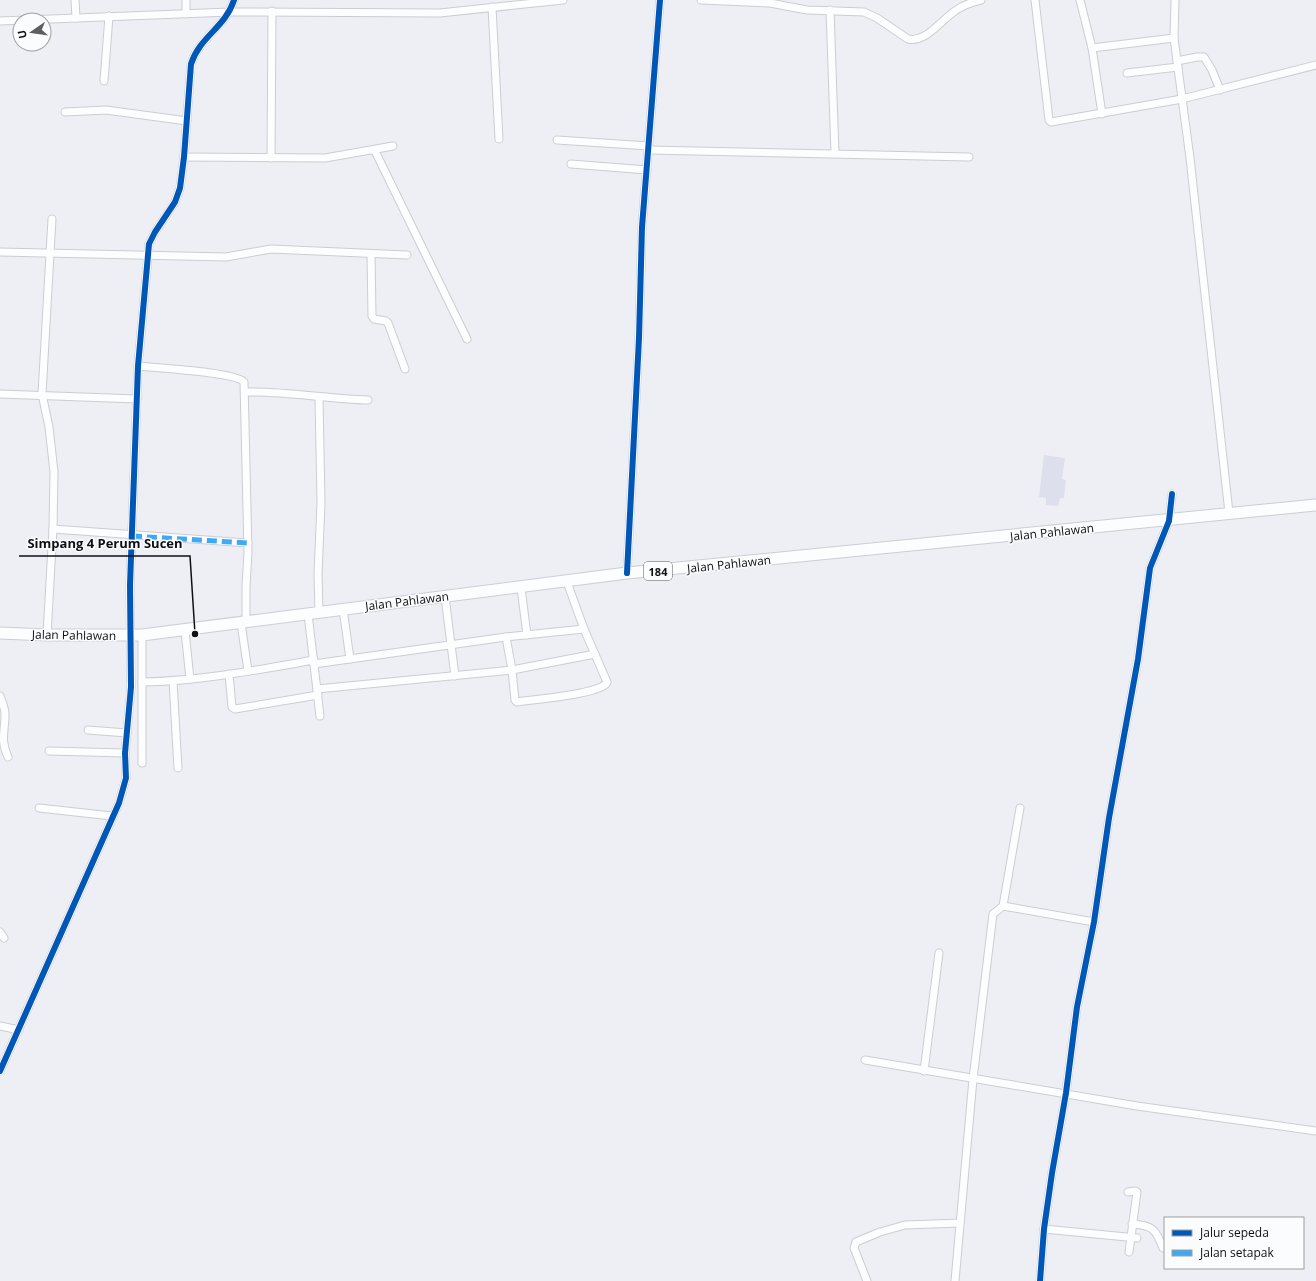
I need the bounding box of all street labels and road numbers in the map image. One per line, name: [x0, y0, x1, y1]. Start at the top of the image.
street label: Jalan Pahlawan: [1008, 519, 1095, 545]
street label: Jalan Pahlawan: [685, 551, 772, 577]
road number: 184: [644, 562, 672, 580]
street label: Jalan Pahlawan: [363, 587, 450, 615]
street label: Jalan Pahlawan: [31, 626, 116, 644]

